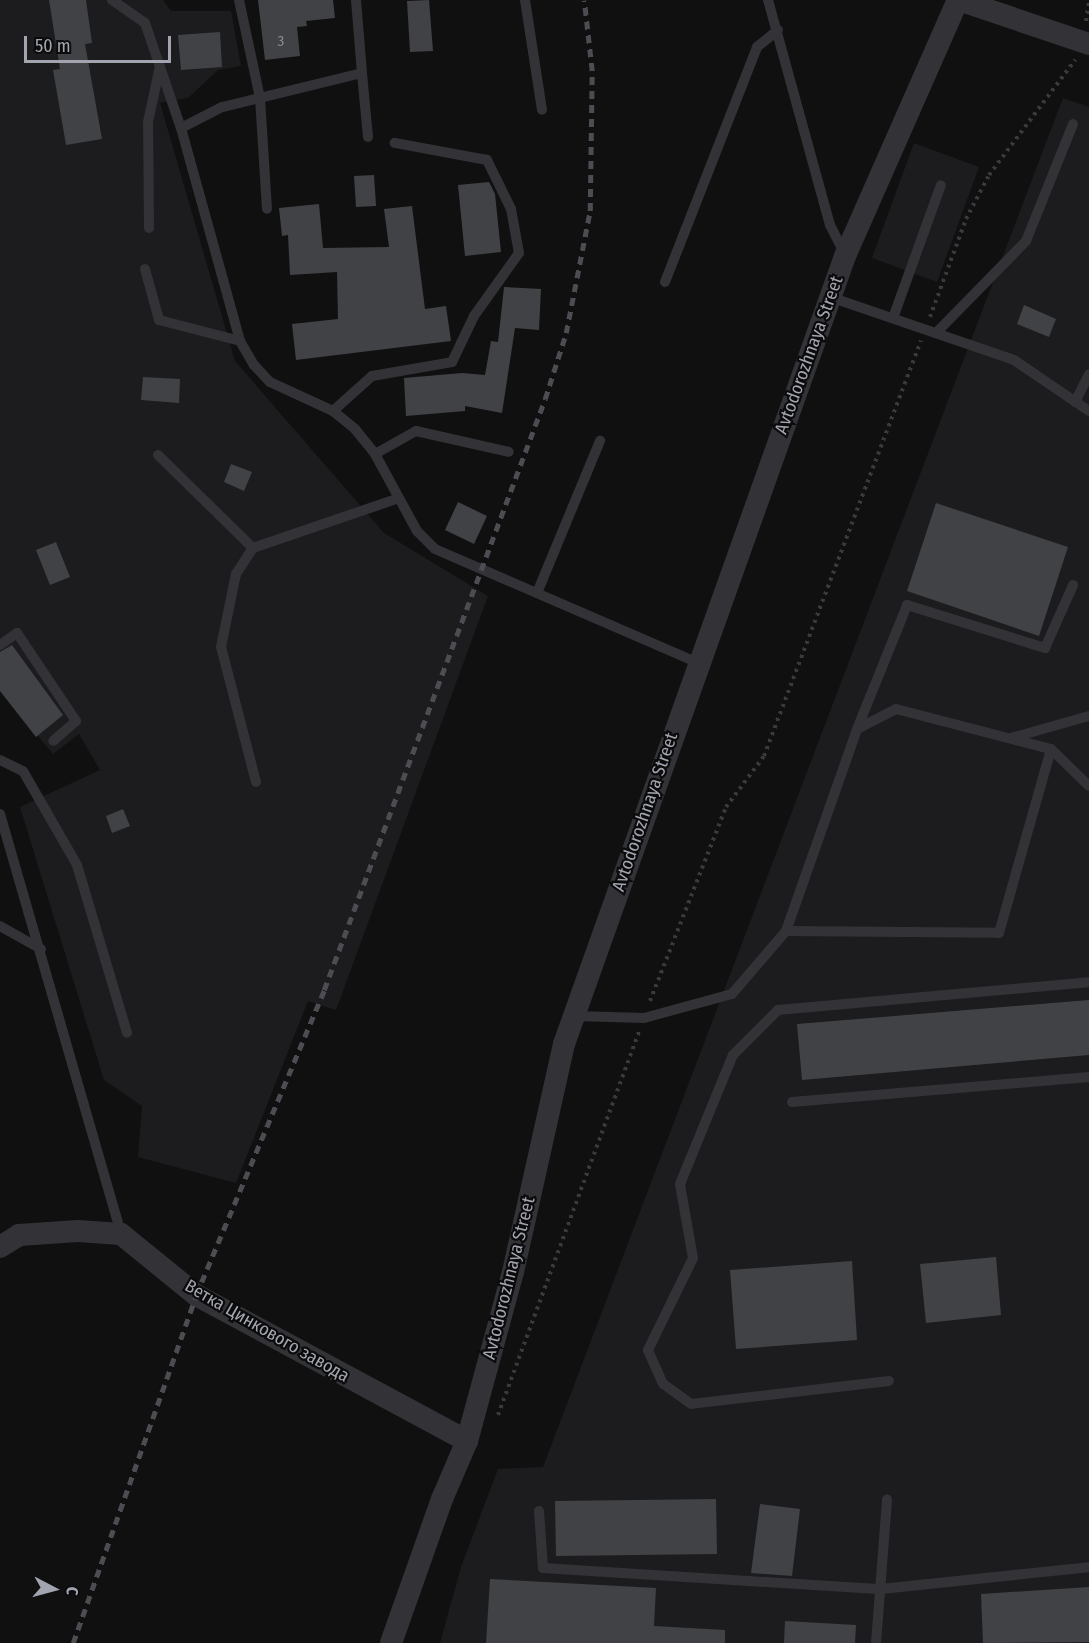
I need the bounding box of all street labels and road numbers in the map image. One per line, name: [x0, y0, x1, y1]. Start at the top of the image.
street label: Avtodorozhnaya Street: [770, 273, 848, 437]
street label: Avtodorozhnaya Street: [608, 730, 682, 894]
street label: Avtodorozhnaya Street: [478, 1195, 540, 1361]
street label: Ветка Цинкового завода: [181, 1275, 353, 1387]

